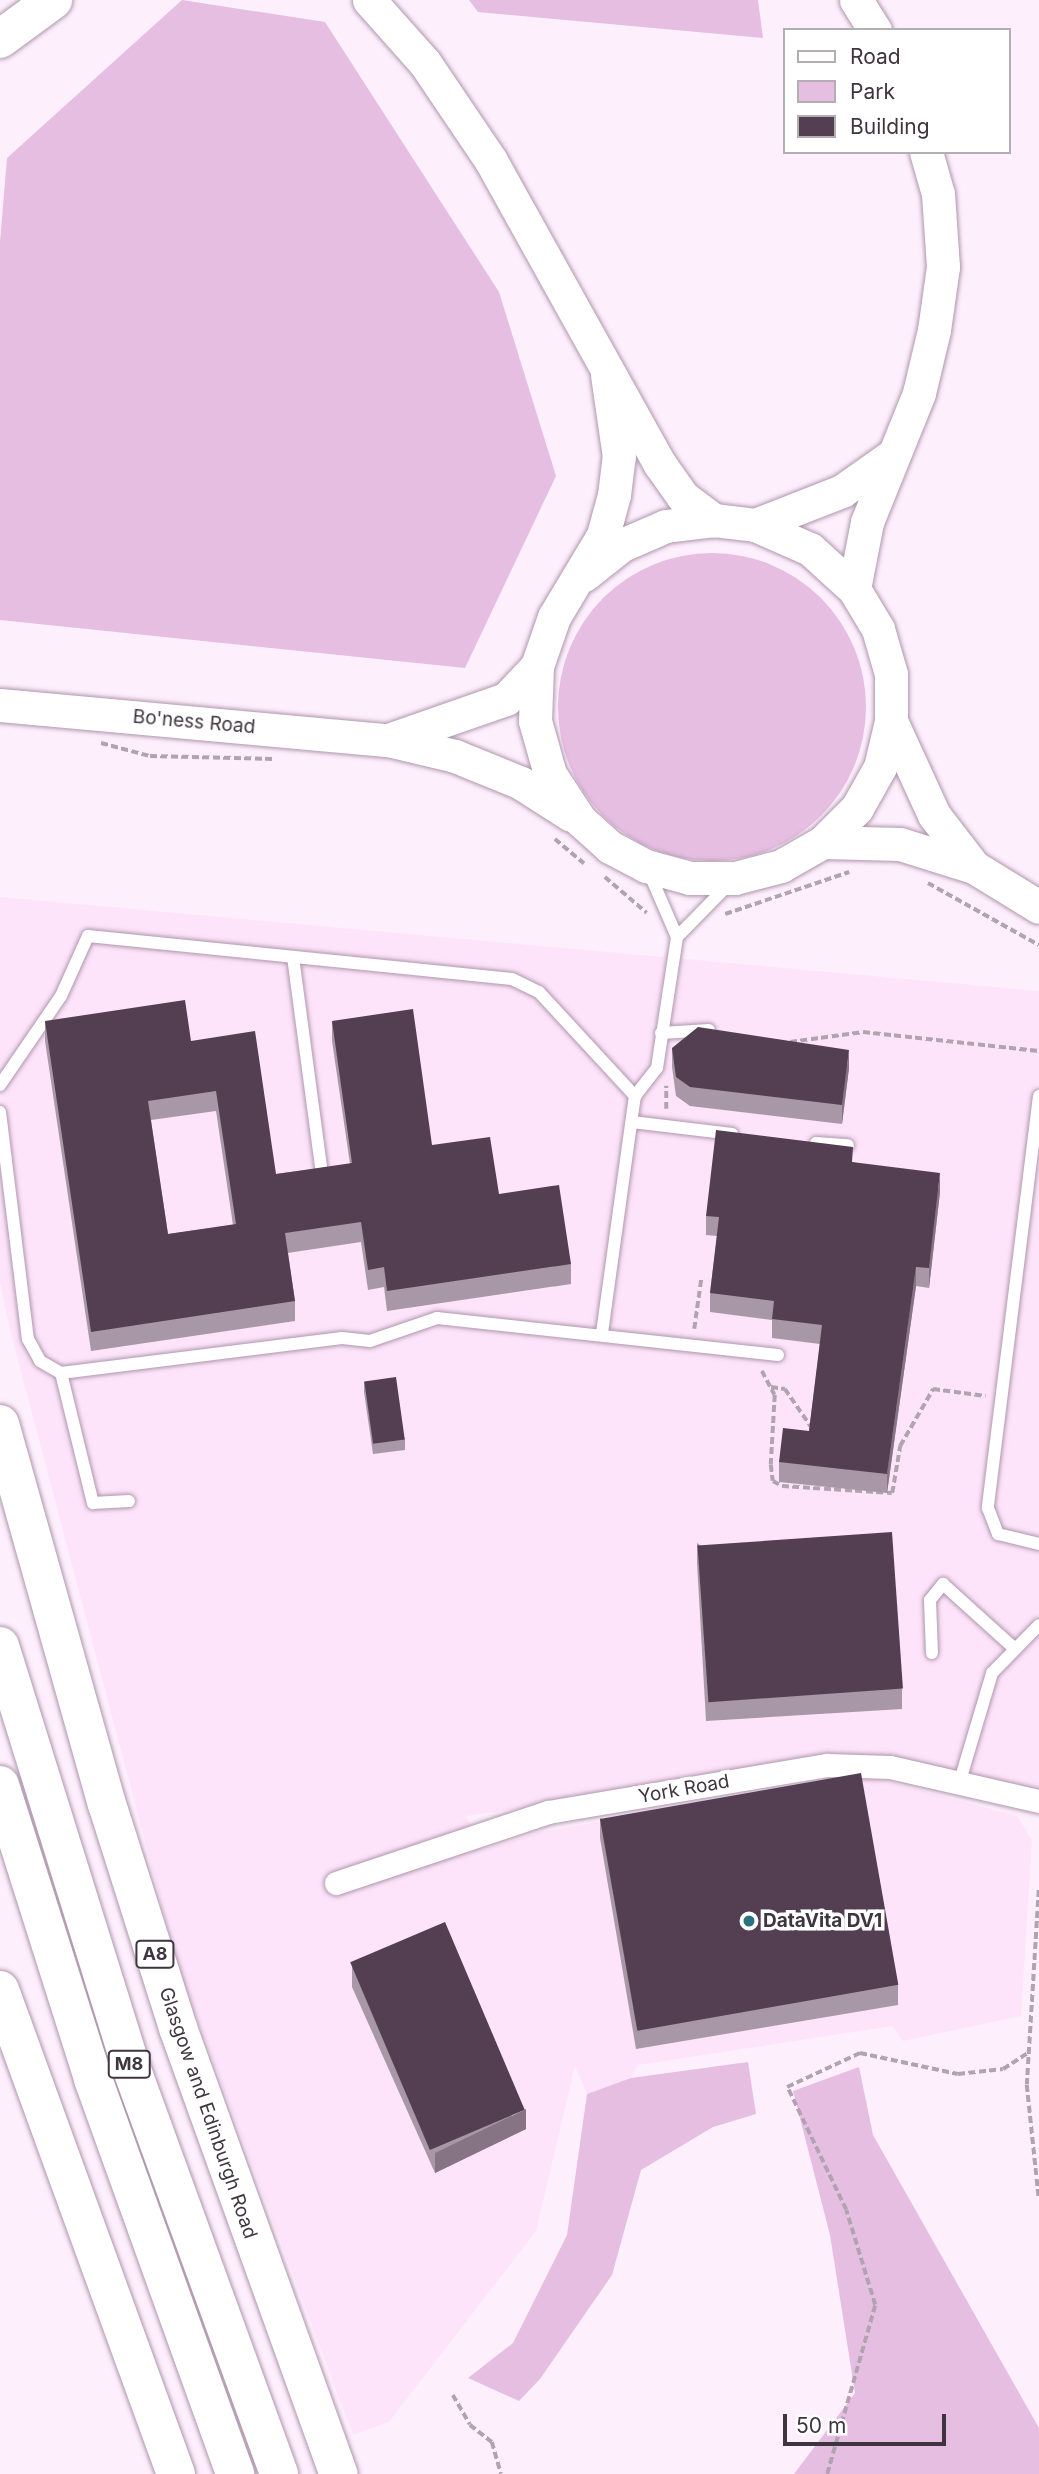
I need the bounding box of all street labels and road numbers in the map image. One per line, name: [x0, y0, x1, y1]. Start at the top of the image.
street label: Bo'ness Road: [132, 705, 256, 739]
street label: York Road: [637, 1770, 731, 1808]
road number: A8: [134, 1940, 176, 1968]
street label: Glasgow and Edinburgh Road: [154, 1984, 262, 2242]
road number: M8: [106, 2050, 152, 2078]

